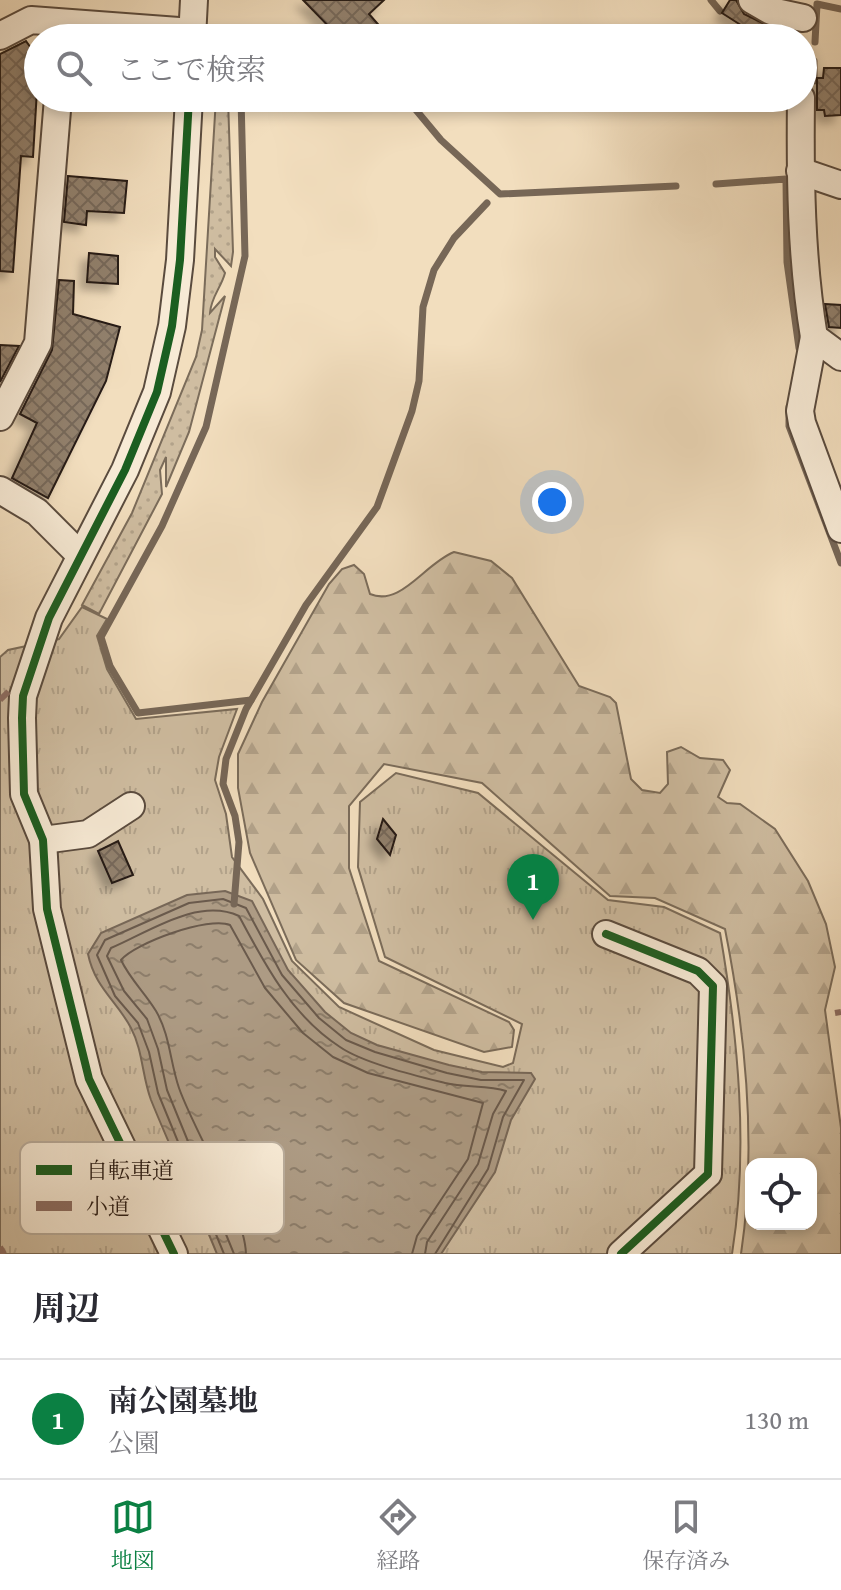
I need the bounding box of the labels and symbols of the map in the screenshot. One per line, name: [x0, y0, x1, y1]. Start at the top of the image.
your location: [532, 482, 572, 522]
pin: 1: [507, 854, 559, 920]
legend: [20, 1142, 284, 1234]
text: 自転車道: [86, 1154, 174, 1186]
text: 小道: [86, 1190, 130, 1222]

